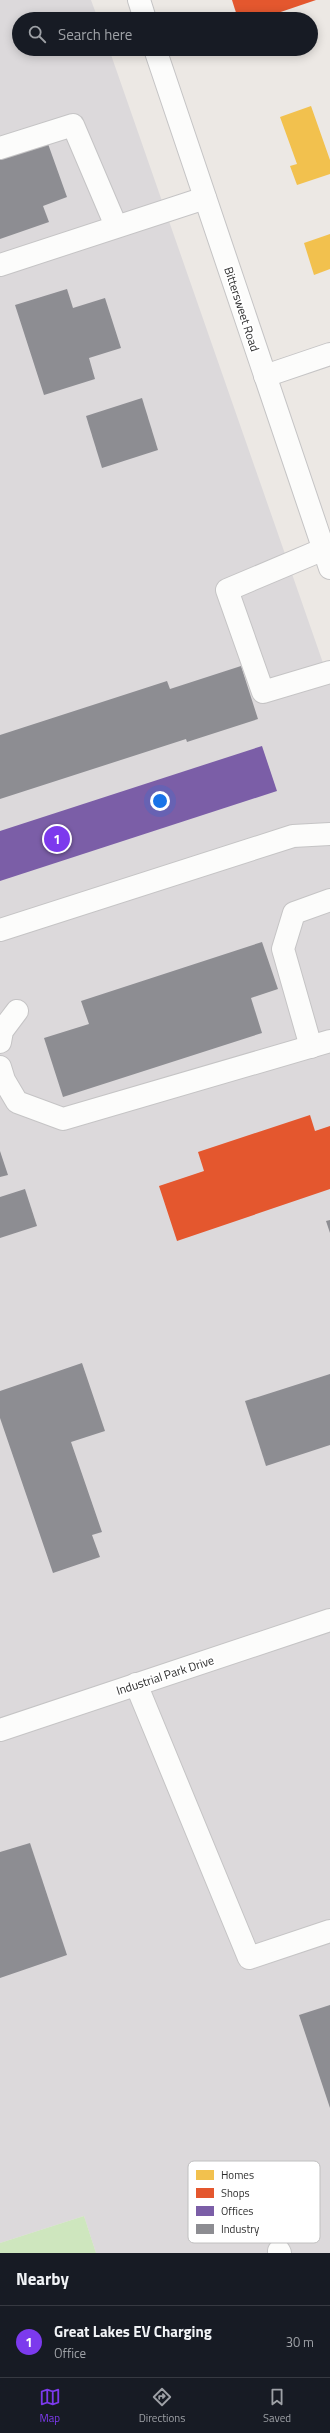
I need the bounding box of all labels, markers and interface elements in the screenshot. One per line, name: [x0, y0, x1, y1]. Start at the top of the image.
search box: [12, 12, 318, 56]
icon: search: [26, 23, 48, 45]
text: Search here: [58, 23, 132, 46]
street label: Bittersweet Road: [219, 264, 265, 354]
your location: [150, 791, 170, 811]
pin: 1: [44, 824, 70, 854]
street label: Industrial Park Drive: [114, 1650, 216, 1700]
legend: [188, 2161, 320, 2243]
text: Homes: [221, 2167, 254, 2183]
text: Shops: [221, 2185, 250, 2201]
text: Offices: [221, 2203, 253, 2219]
text: Industry: [221, 2221, 260, 2237]
text: Nearby: [16, 2266, 69, 2292]
text: Great Lakes EV Charging: [54, 2320, 212, 2343]
text: 1: [25, 2332, 33, 2352]
text: 30 m: [286, 2332, 314, 2352]
text: Office: [54, 2343, 86, 2363]
tab: Map: [39, 2386, 61, 2426]
tab: Directions: [139, 2386, 185, 2426]
tab: Saved: [263, 2386, 291, 2426]

